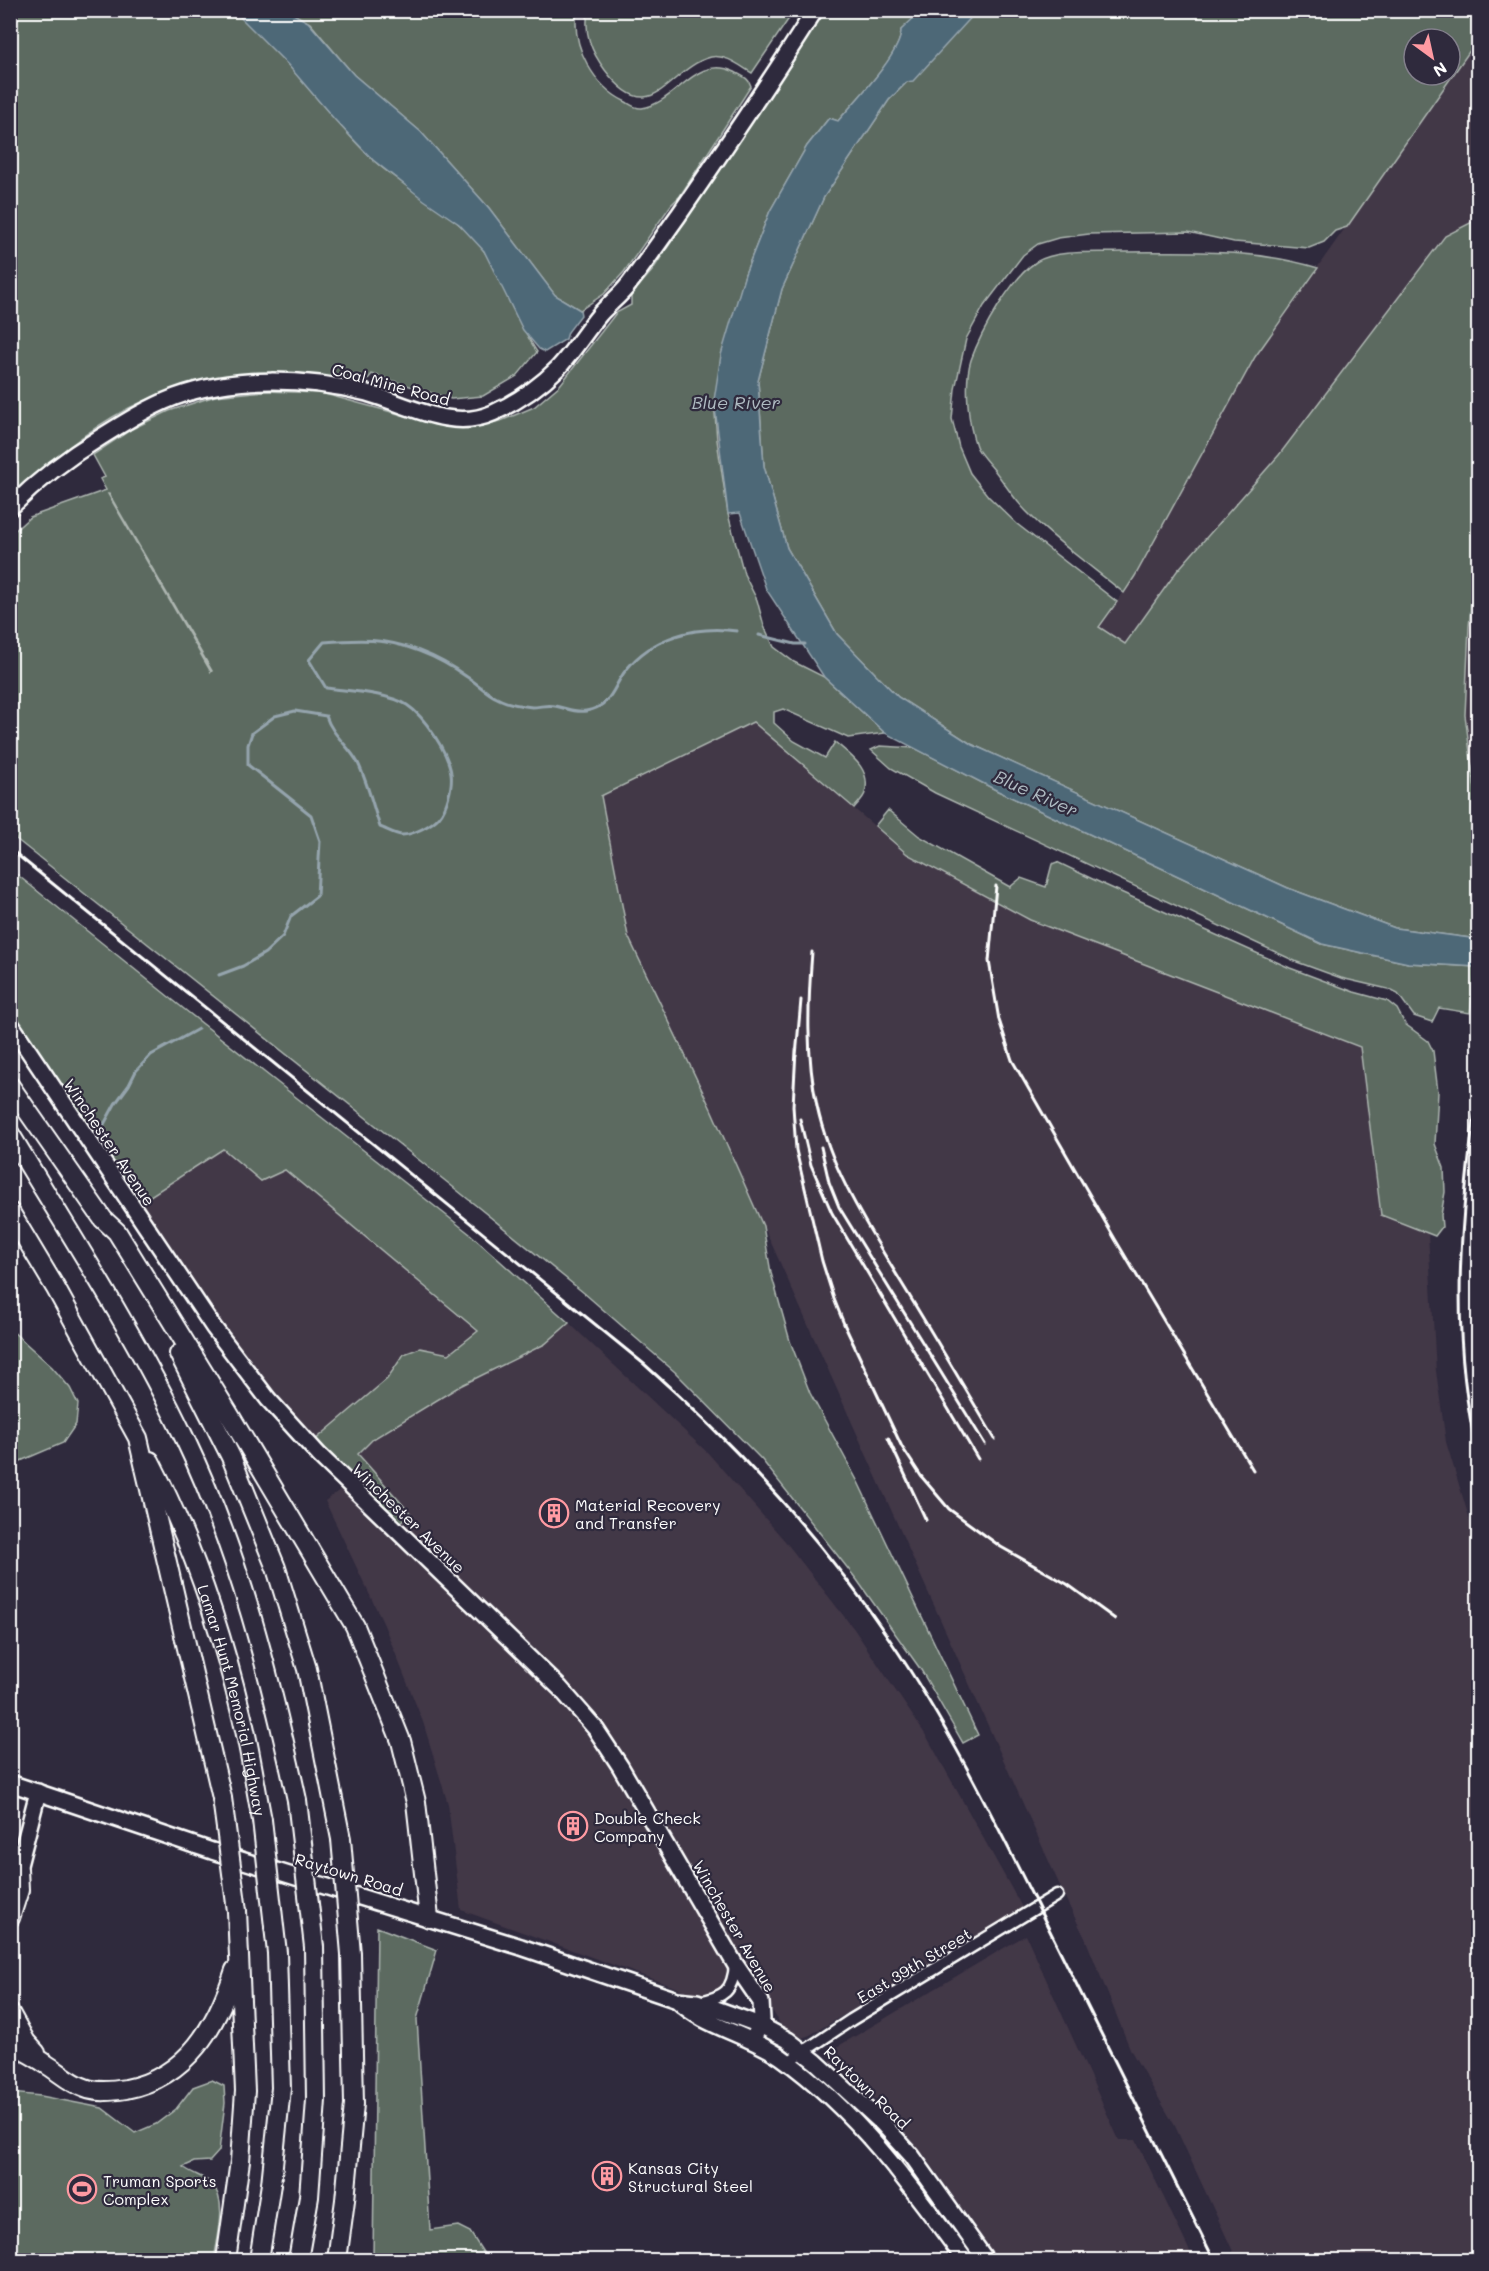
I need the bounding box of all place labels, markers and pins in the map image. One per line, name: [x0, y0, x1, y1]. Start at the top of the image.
place label: Material Recovery and Transfer: [575, 1494, 721, 1533]
building icon: Material Recovery and Transfer: [538, 1497, 570, 1529]
place label: Double Check Company: [594, 1807, 701, 1846]
building icon: Double Check Company: [557, 1810, 589, 1842]
place label: Kansas City Structural Steel: [628, 2157, 753, 2196]
building icon: Kansas City Structural Steel: [591, 2160, 623, 2192]
place label: Truman Sports Complex: [103, 2170, 217, 2209]
sports icon: Truman Sports Complex: [66, 2173, 98, 2205]

